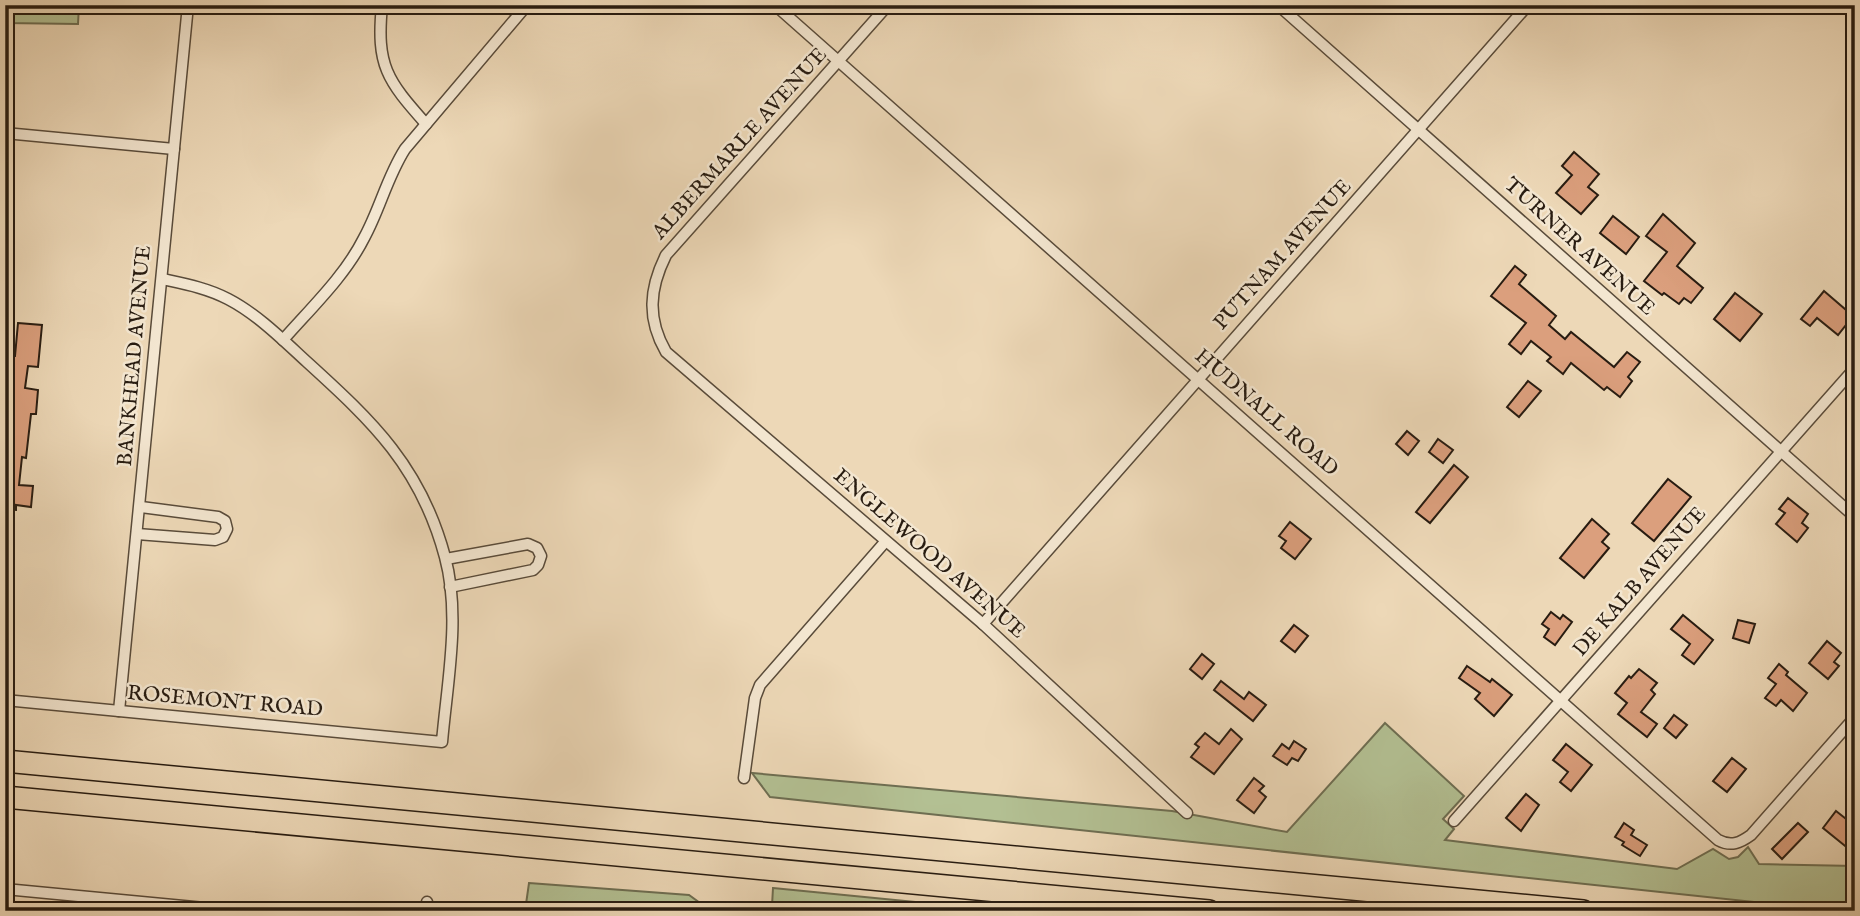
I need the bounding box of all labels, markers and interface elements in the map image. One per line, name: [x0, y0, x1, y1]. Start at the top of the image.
street label: ALBERMARLE AVENUE: [646, 42, 833, 246]
street label: TURNER AVENUE: [1498, 172, 1660, 322]
street label: PUTNAM AVENUE: [1208, 174, 1358, 336]
street label: BANKHEAD AVENUE: [112, 244, 158, 468]
street label: HUDNALL ROAD: [1188, 343, 1344, 483]
street label: ENGLEWOOD AVENUE: [827, 463, 1031, 645]
street label: DE KALB AVENUE: [1567, 501, 1713, 663]
street label: ROSEMONT ROAD: [126, 680, 324, 724]

